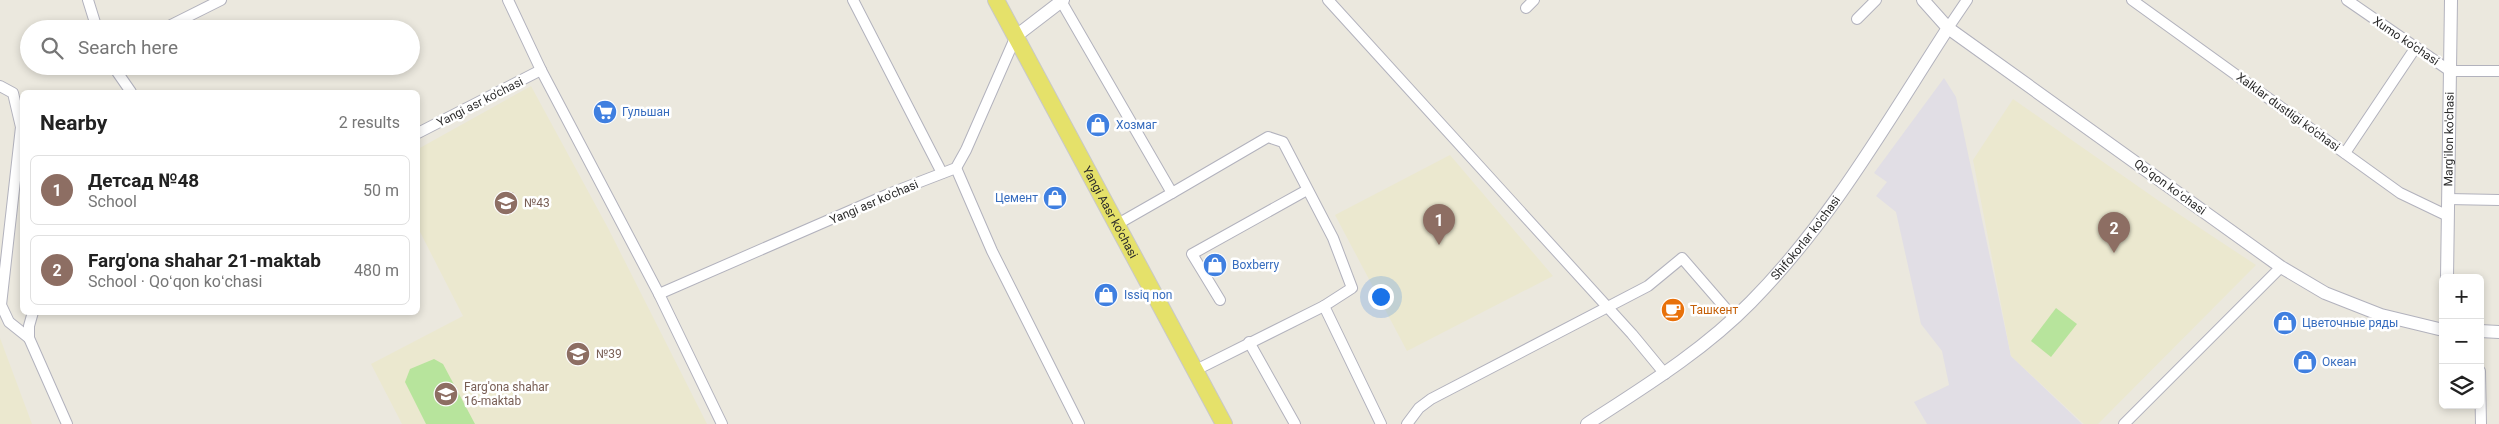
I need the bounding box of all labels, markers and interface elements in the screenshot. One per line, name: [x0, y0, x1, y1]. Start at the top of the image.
street label: Xumo ko'chasi: [2370, 14, 2442, 68]
search box: [20, 20, 420, 75]
icon: search: [38, 34, 66, 62]
text: Search here: [78, 36, 178, 59]
street label: Xalklar dustligi ko'chasi: [2234, 70, 2342, 154]
street label: Yangi asr ko'chasi: [435, 74, 525, 130]
street label: Marg'ilon ko'chasi: [2441, 92, 2457, 186]
supermarket icon: Гульшан: [592, 99, 618, 125]
place label: Гульшан: [622, 105, 670, 119]
text: Nearby: [40, 111, 107, 135]
shop icon: Хозмаг: [1085, 112, 1111, 138]
text: 2 results: [339, 113, 400, 132]
place label: Хозмаг: [1116, 118, 1157, 132]
street label: Qoʻqon koʻchasi: [2131, 156, 2209, 218]
street label: Yangi Aasr ko'chasi: [1080, 164, 1141, 261]
text: Детсад №48: [88, 169, 199, 192]
street label: Yangi asr ko'chasi: [828, 177, 920, 227]
text: 1: [52, 181, 62, 200]
text: 50 m: [363, 181, 399, 200]
shop icon: Цемент: [1042, 185, 1068, 211]
school or university icon: №43: [493, 190, 519, 216]
place label: Цемент: [995, 191, 1038, 205]
text: School: [88, 192, 137, 211]
street label: Shifokorlar ko'chasi: [1768, 193, 1843, 283]
place label: №43: [524, 196, 550, 210]
pin: 1: [1423, 204, 1455, 245]
pin: 2: [2098, 212, 2130, 253]
text: Farg'ona shahar 21-maktab: [88, 249, 321, 272]
shop icon: Boxberry: [1202, 252, 1228, 278]
place label: Boxberry: [1232, 258, 1279, 272]
text: 2: [52, 261, 62, 280]
text: 480 m: [354, 261, 399, 280]
text: School · Qoʻqon koʻchasi: [88, 272, 262, 291]
map controls: [2439, 274, 2484, 409]
button: +: [2439, 274, 2484, 319]
shop icon: Issiq non: [1093, 282, 1119, 308]
your location: [1368, 284, 1394, 310]
place label: Issiq non: [1124, 288, 1172, 302]
cafe icon: Ташкент: [1660, 297, 1686, 323]
place label: Ташкент: [1690, 303, 1738, 317]
shop icon: Цветочные ряды: [2272, 310, 2298, 336]
place label: Цветочные ряды: [2302, 316, 2398, 330]
button: −: [2439, 319, 2484, 364]
school or university icon: №39: [565, 341, 591, 367]
place label: №39: [596, 347, 622, 361]
shop icon: Океан: [2292, 349, 2318, 375]
place label: Океан: [2322, 355, 2356, 369]
button: layers: [2439, 364, 2484, 409]
place label: Farg'ona shahar 16-maktab: [464, 380, 549, 408]
school or university icon: Farg'ona shahar 16-maktab: [433, 381, 459, 407]

